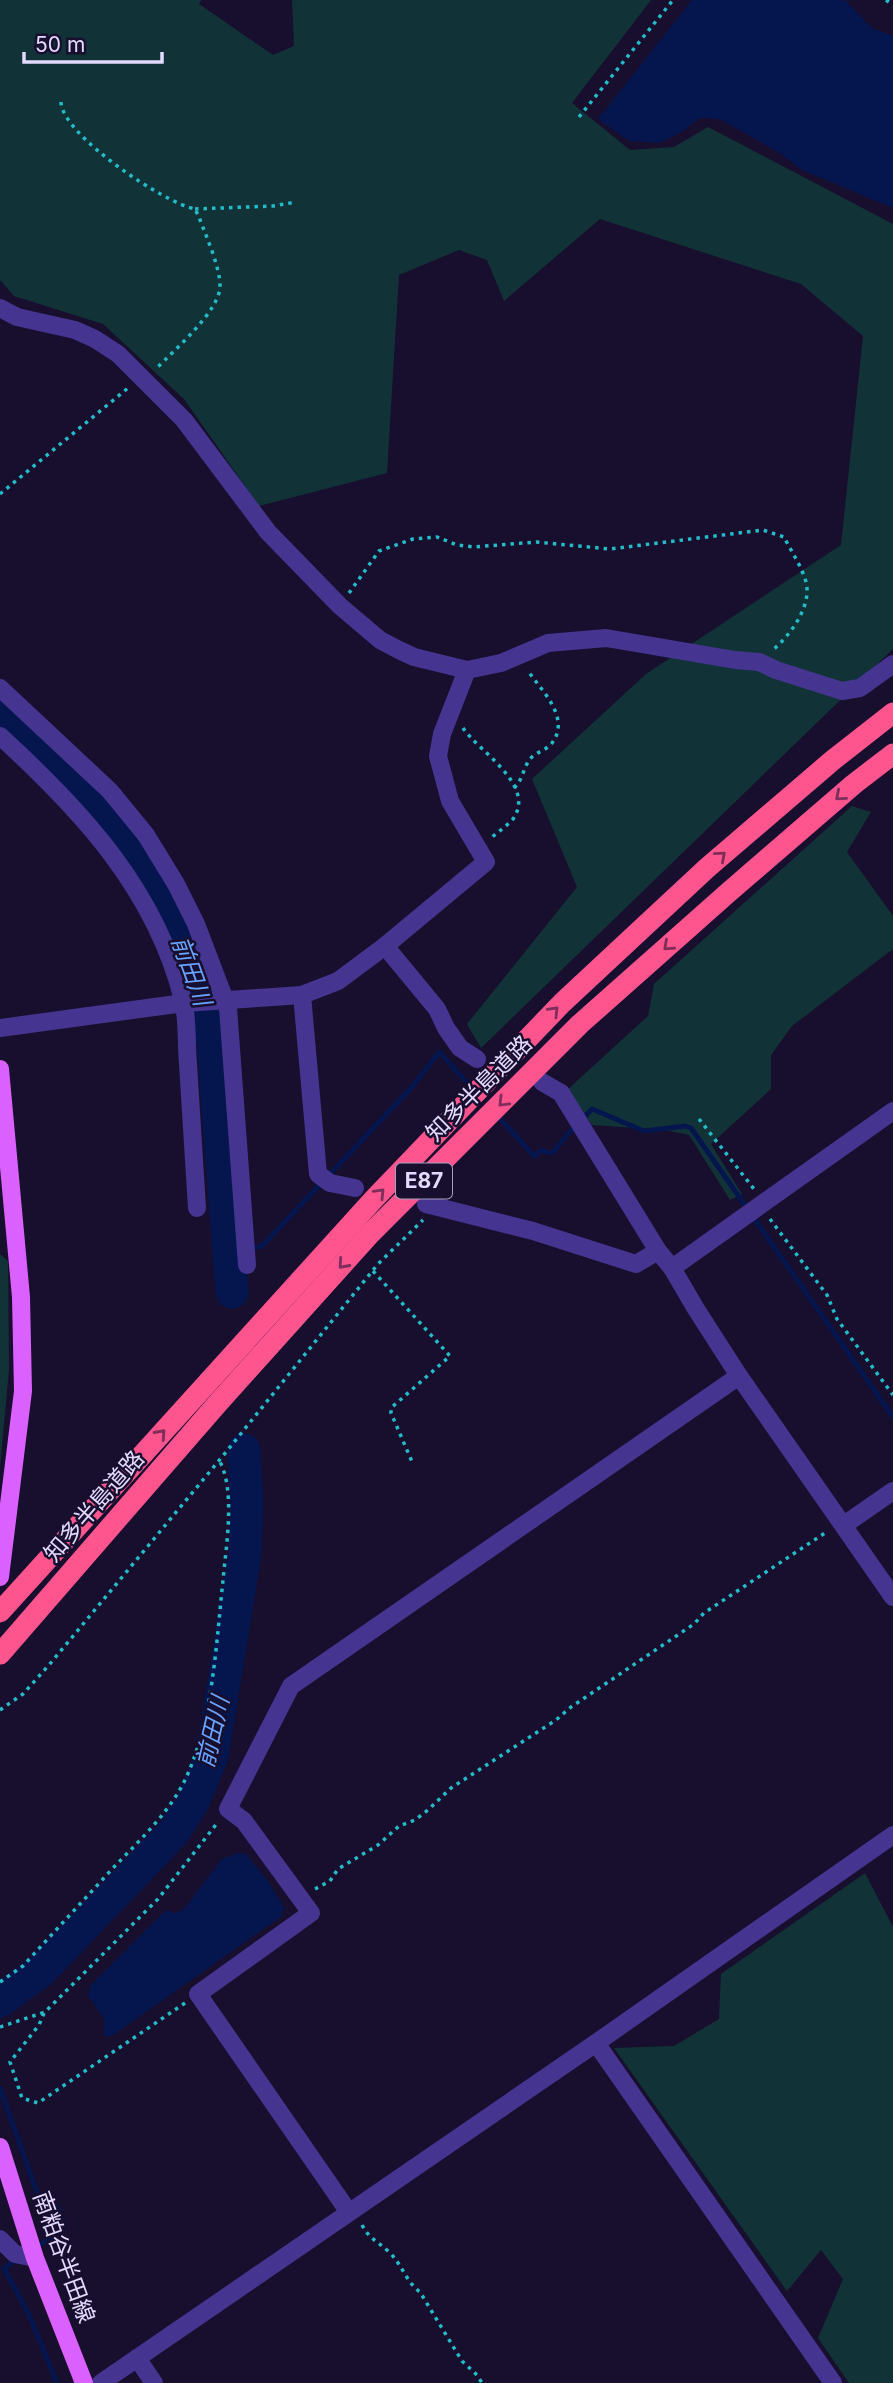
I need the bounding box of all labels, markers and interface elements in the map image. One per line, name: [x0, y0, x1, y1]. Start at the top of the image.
scale bar: [24, 21, 163, 65]
text: 50 m: [35, 32, 85, 57]
one-way arrow: [835, 788, 848, 800]
one-way arrow: [712, 852, 725, 864]
water label: 前田川: [166, 932, 218, 1012]
one-way arrow: [663, 938, 676, 950]
one-way arrow: [546, 1006, 559, 1019]
street label: 知多半島道路: [420, 1029, 538, 1147]
one-way arrow: [498, 1093, 511, 1106]
road number: E87: [396, 1164, 452, 1198]
one-way arrow: [371, 1188, 384, 1201]
one-way arrow: [339, 1256, 351, 1269]
one-way arrow: [153, 1429, 165, 1442]
street label: 知多半島道路: [38, 1445, 150, 1567]
water label: 前田川: [190, 1691, 235, 1770]
street label: 南粕谷半田線: [27, 2187, 101, 2327]

